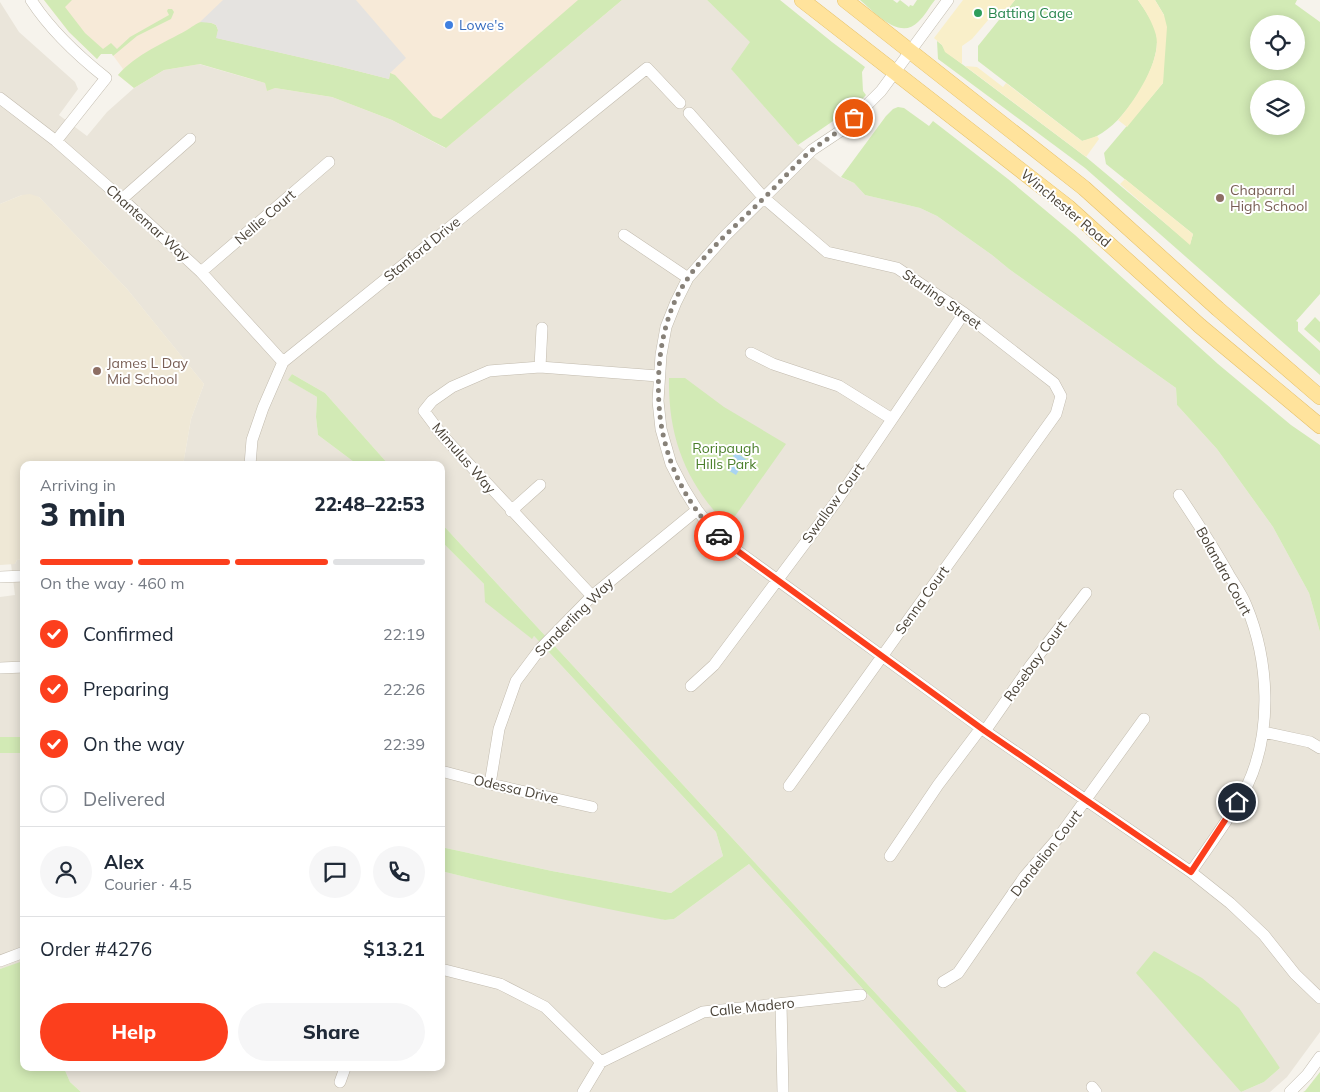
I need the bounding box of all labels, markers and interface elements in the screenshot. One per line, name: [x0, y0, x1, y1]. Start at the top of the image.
place label: Batting Cage: [988, 4, 1073, 22]
marker: Batting Cage: [972, 7, 984, 19]
map controls: [1250, 15, 1305, 135]
button: locate: [1250, 15, 1305, 70]
place label: Lowe's: [459, 16, 504, 34]
marker: Lowe's: [443, 19, 455, 31]
button: layers: [1250, 80, 1305, 135]
pin: [833, 97, 875, 139]
icon: bag: [840, 104, 868, 132]
street label: Winchester Road: [1017, 165, 1115, 251]
street label: Chantemar Way: [102, 181, 194, 266]
place label: Chaparral High School: [1230, 181, 1308, 215]
street label: Nellie Court: [231, 186, 299, 248]
marker: Chaparral High School: [1214, 192, 1226, 204]
street label: Stanford Drive: [380, 213, 464, 285]
street label: Starling Street: [899, 265, 985, 333]
place label: James L Day Mid School: [107, 354, 189, 388]
marker: James L Day Mid School: [91, 365, 103, 377]
street label: Mimulus Way: [428, 419, 500, 498]
park label: Roripaugh Hills Park: [692, 439, 760, 473]
street label: Swallow Court: [798, 459, 868, 547]
text: Arriving in: [40, 475, 116, 495]
text: 22:48–22:53: [314, 492, 425, 516]
text: 3 min: [40, 494, 126, 534]
courier: [694, 511, 744, 561]
icon: car: [705, 522, 733, 550]
street label: Bolandra Court: [1192, 524, 1256, 618]
street label: Senna Court: [891, 562, 953, 638]
text: On the way · 460 m: [40, 573, 185, 593]
street label: Sanderling Way: [531, 573, 618, 660]
street label: Rosebay Court: [1000, 617, 1070, 705]
icon: check: [40, 620, 68, 648]
text: Confirmed: [83, 622, 174, 646]
text: 22:19: [383, 624, 425, 644]
icon: check: [40, 675, 68, 703]
text: Preparing: [83, 677, 169, 701]
text: 22:26: [383, 679, 425, 699]
icon: check: [40, 730, 68, 758]
text: On the way: [83, 732, 185, 756]
text: 22:39: [383, 734, 425, 754]
street label: Odessa Drive: [472, 770, 560, 808]
pin: [1216, 781, 1258, 823]
text: Delivered: [83, 787, 165, 811]
icon: home: [1223, 788, 1251, 816]
street label: Dandelion Court: [1007, 806, 1086, 900]
button: person: [40, 846, 92, 898]
button: chat: [309, 846, 361, 898]
button: phone: [373, 846, 425, 898]
text: Alex: [104, 850, 144, 874]
text: Courier · 4.5: [104, 874, 192, 894]
text: Order #4276: [40, 937, 152, 961]
text: $13.21: [363, 937, 425, 961]
street label: Calle Madero: [709, 994, 795, 1020]
button: Help: [40, 1003, 228, 1061]
button: Share: [238, 1003, 425, 1061]

